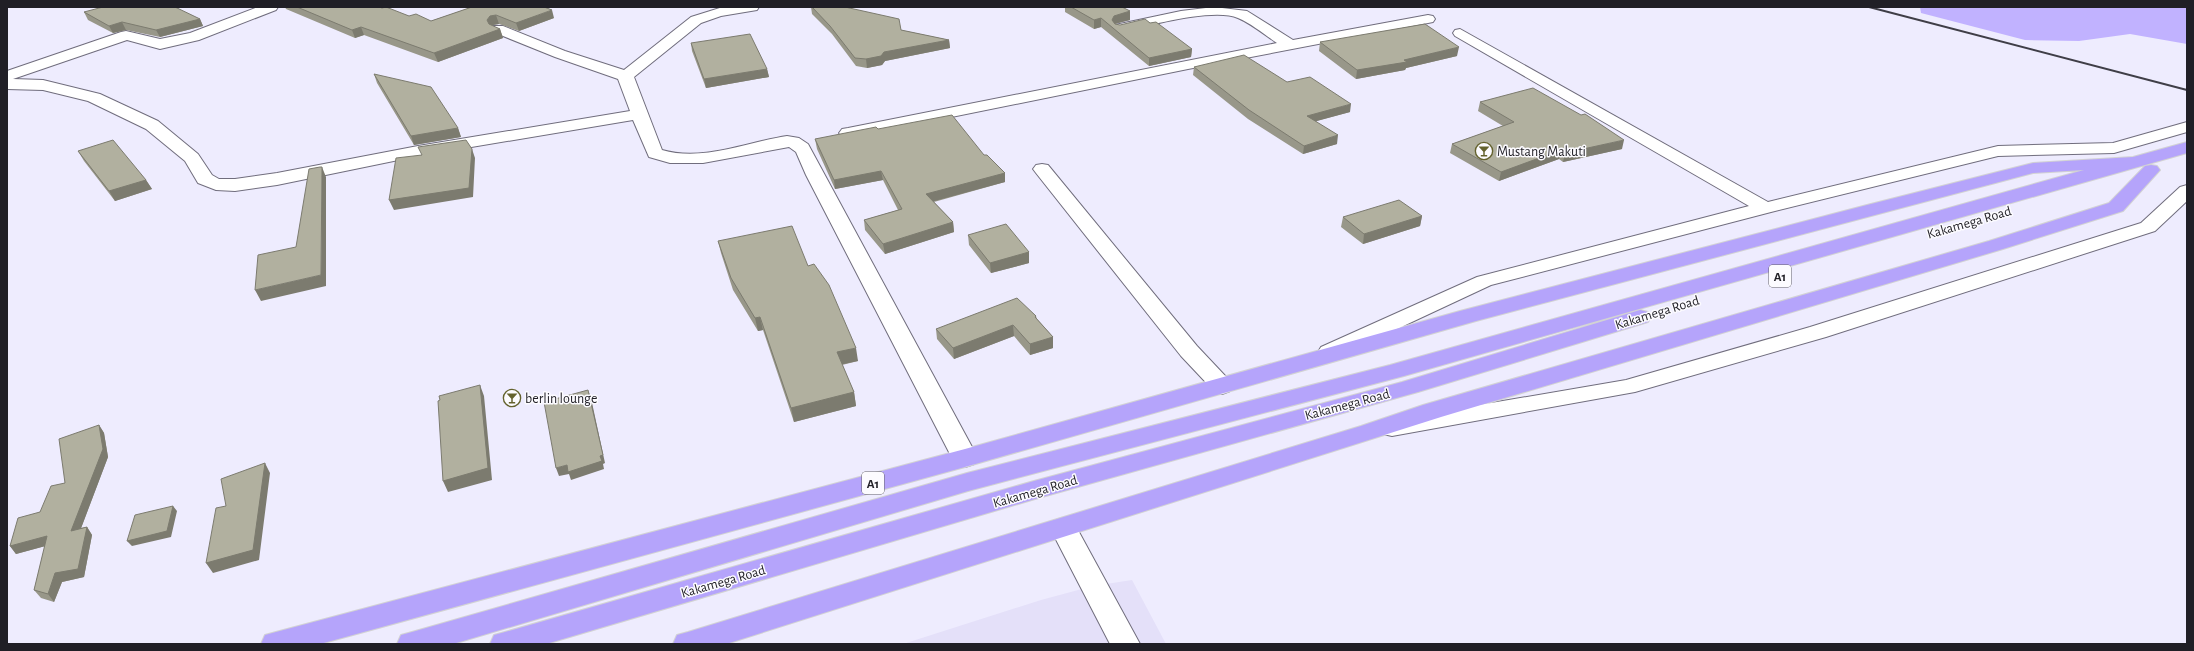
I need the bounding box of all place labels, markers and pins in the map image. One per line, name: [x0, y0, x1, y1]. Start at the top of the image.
bar icon: Mustang Makuti: [1474, 141, 1494, 161]
place label: Mustang Makuti: [1497, 145, 1586, 159]
bar icon: berlin lounge: [502, 388, 522, 408]
place label: berlin lounge: [525, 392, 597, 406]

